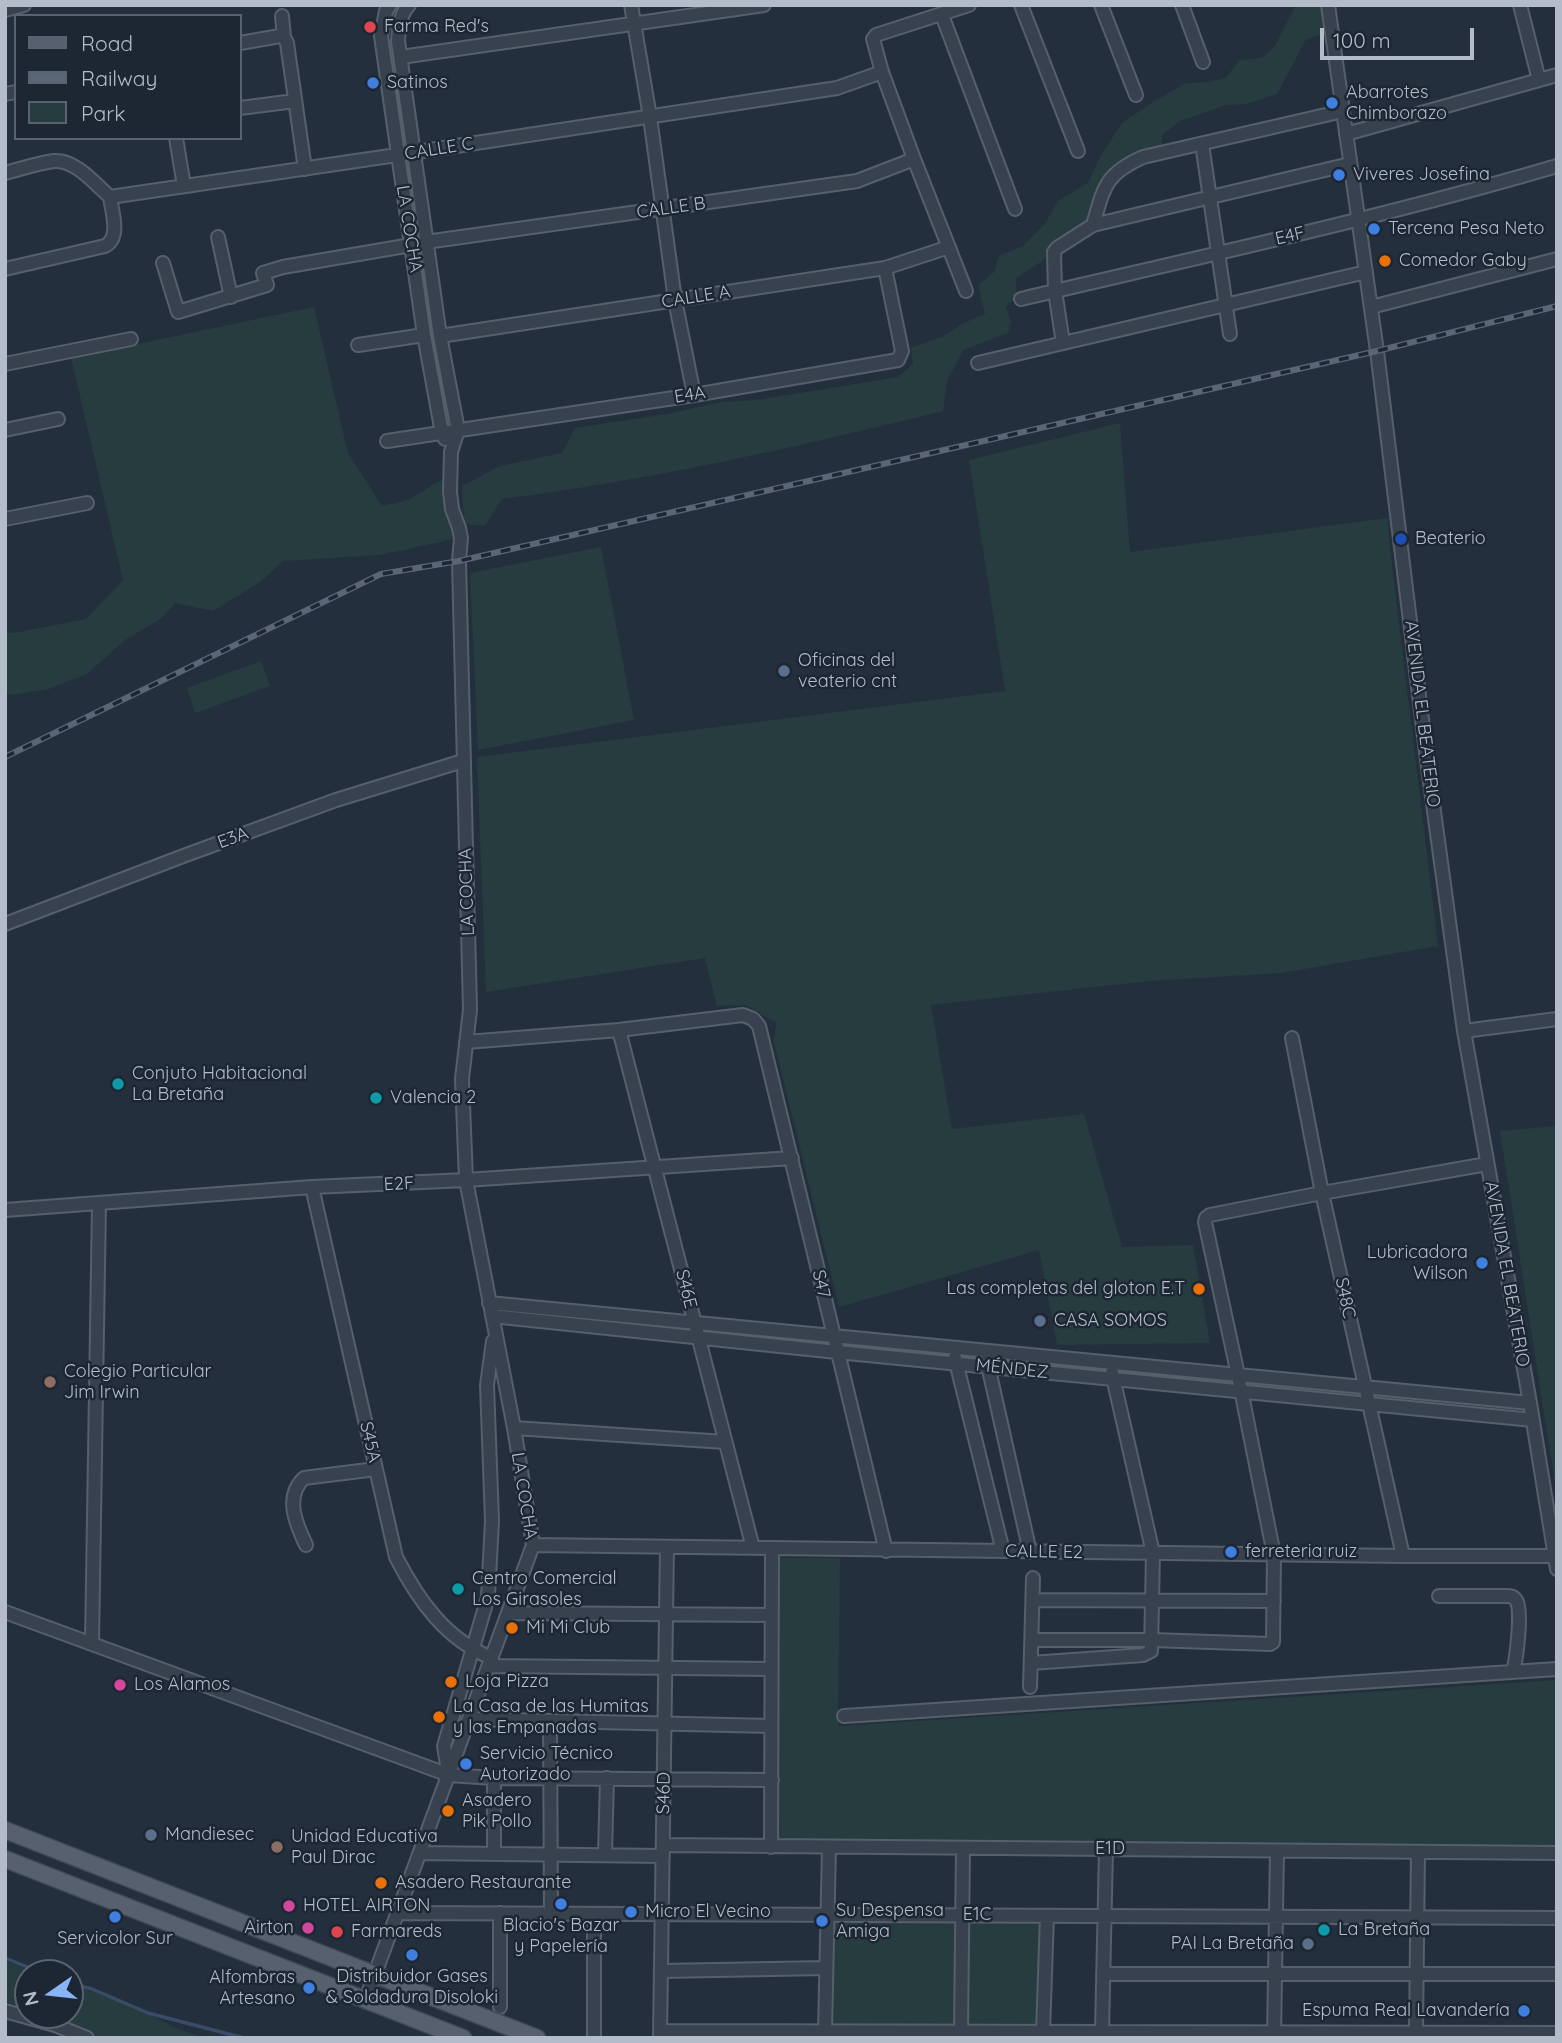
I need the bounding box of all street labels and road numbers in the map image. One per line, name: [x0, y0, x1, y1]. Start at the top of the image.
street label: CALLE C: [403, 133, 475, 165]
street label: LA COCHA: [391, 184, 427, 274]
street label: CALLE B: [635, 192, 707, 224]
street label: E4F: [1273, 222, 1307, 250]
street label: CALLE A: [660, 281, 732, 313]
street label: E4A: [673, 382, 707, 408]
street label: AVENIDA EL BEATERIO: [1400, 619, 1444, 809]
street label: E3A: [215, 822, 251, 854]
street label: LA COCHA: [455, 848, 479, 936]
street label: E2F: [383, 1172, 415, 1196]
street label: AVENIDA EL BEATERIO: [1480, 1180, 1534, 1368]
street label: S46E: [671, 1267, 701, 1311]
street label: S47: [807, 1268, 835, 1300]
street label: S48C: [1330, 1276, 1360, 1320]
street label: MÉNDEZ: [975, 1354, 1049, 1384]
street label: S45A: [355, 1420, 385, 1464]
street label: LA COCHA: [506, 1451, 542, 1541]
street label: CALLE E2: [1005, 1541, 1083, 1563]
street label: S46D: [653, 1772, 675, 1814]
street label: E1D: [1095, 1838, 1125, 1860]
street label: E1C: [963, 1904, 991, 1926]

